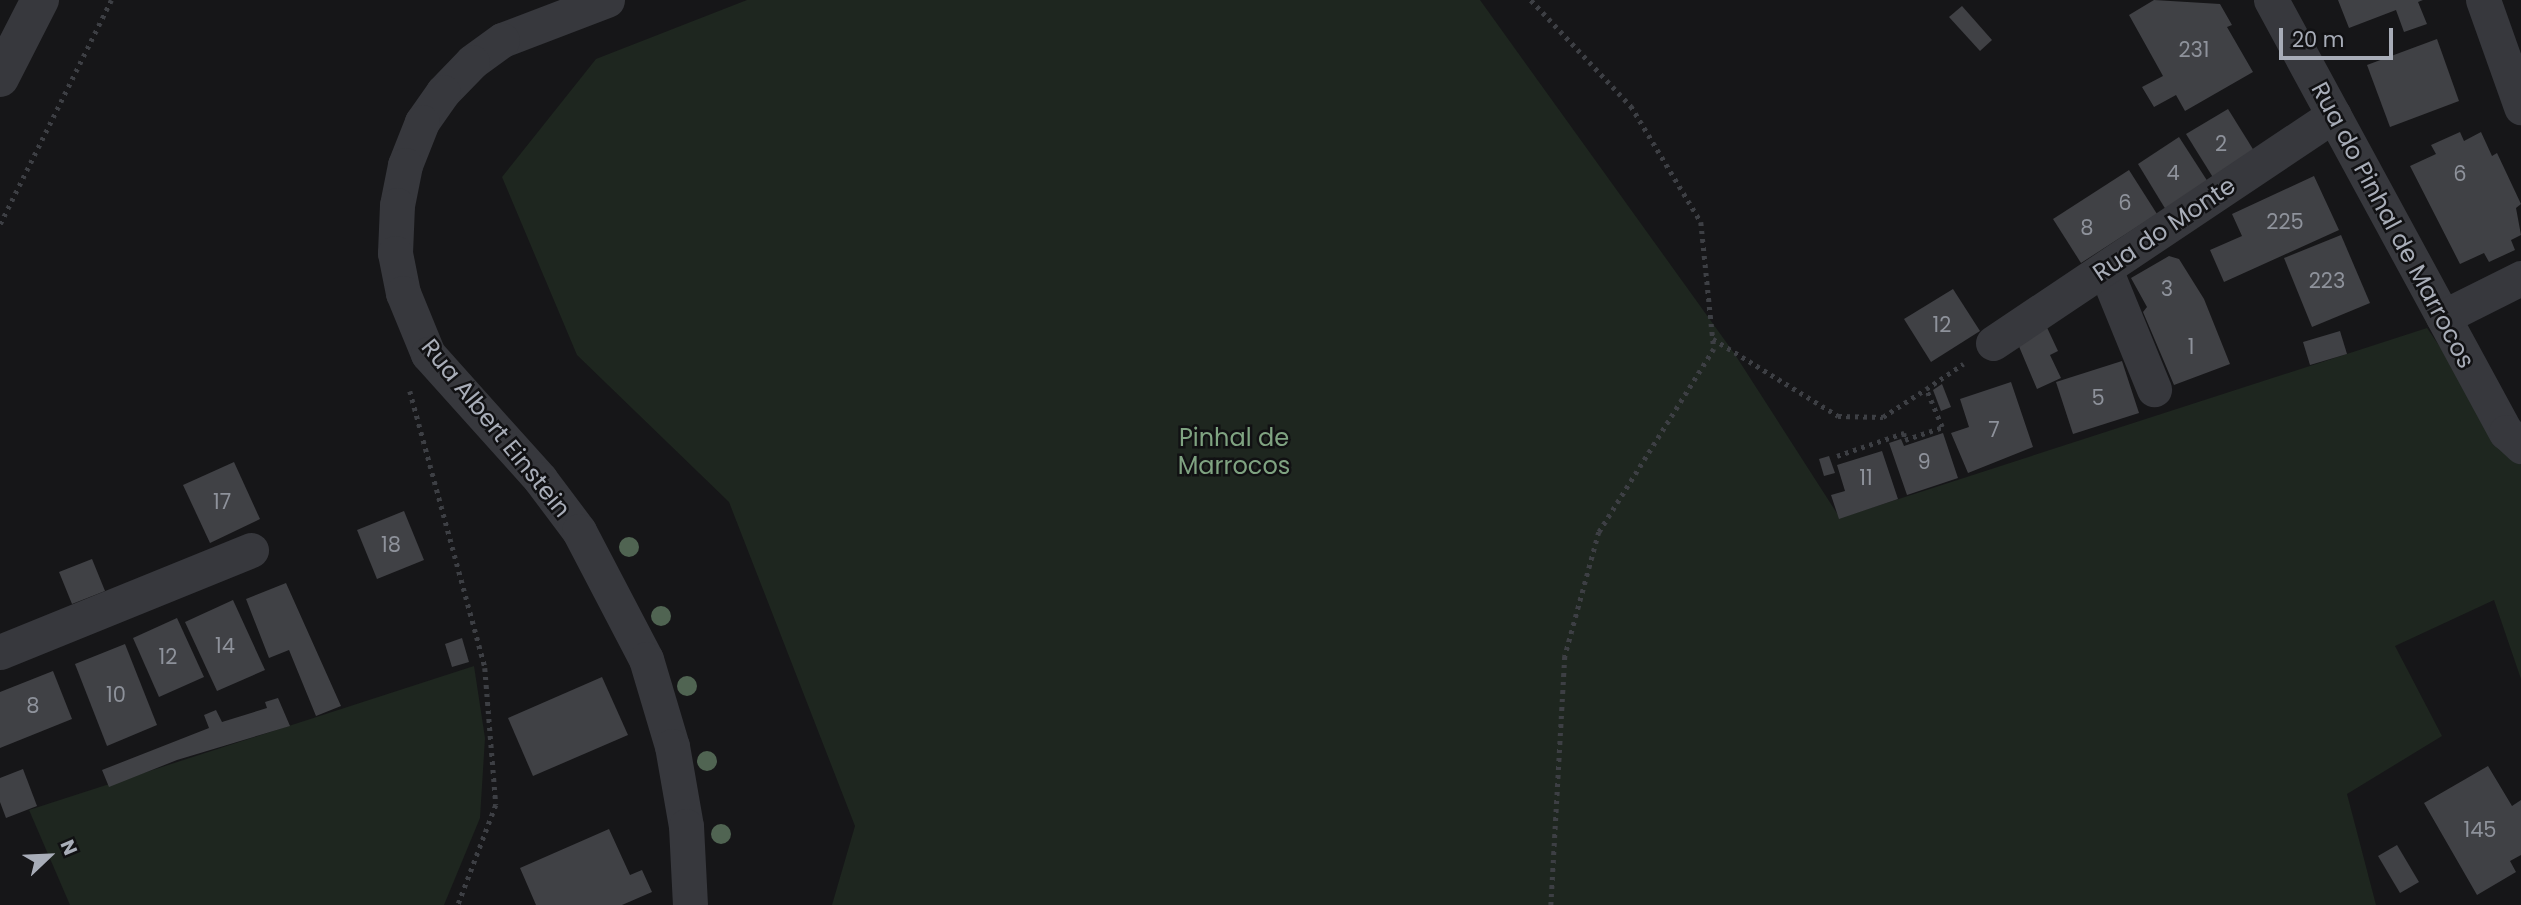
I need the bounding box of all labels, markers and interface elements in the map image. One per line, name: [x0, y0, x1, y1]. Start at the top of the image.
scale bar: [2283, 14, 2397, 58]
text: 20 m: [2292, 25, 2345, 54]
house number: 231: [2178, 37, 2210, 63]
street label: Rua do Pinhal de Marrocos: [2305, 77, 2481, 373]
house number: 2: [2215, 131, 2227, 157]
house number: 4: [2166, 160, 2180, 186]
house number: 6: [2453, 161, 2467, 187]
street label: Rua do Monte: [2087, 171, 2241, 287]
house number: 6: [2118, 190, 2132, 216]
house number: 225: [2266, 209, 2304, 235]
house number: 8: [2080, 215, 2094, 241]
house number: 223: [2309, 268, 2345, 294]
house number: 3: [2161, 276, 2173, 302]
house number: 12: [1933, 312, 1951, 338]
street label: Rua Albert Einstein: [415, 333, 577, 523]
house number: 1: [2188, 334, 2194, 360]
house number: 5: [2091, 385, 2105, 411]
house number: 7: [1988, 417, 2000, 443]
park label: Pinhal de Marrocos: [1178, 424, 1290, 480]
house number: 9: [1917, 449, 1931, 475]
house number: 11: [1859, 465, 1873, 491]
house number: 17: [213, 489, 231, 515]
house number: 18: [381, 532, 401, 558]
house number: 14: [215, 633, 235, 659]
house number: 12: [159, 644, 177, 670]
house number: 10: [106, 682, 126, 708]
house number: 8: [26, 693, 40, 719]
house number: 145: [2463, 817, 2497, 843]
north arrow: [14, 821, 84, 891]
text: N: [54, 836, 84, 859]

